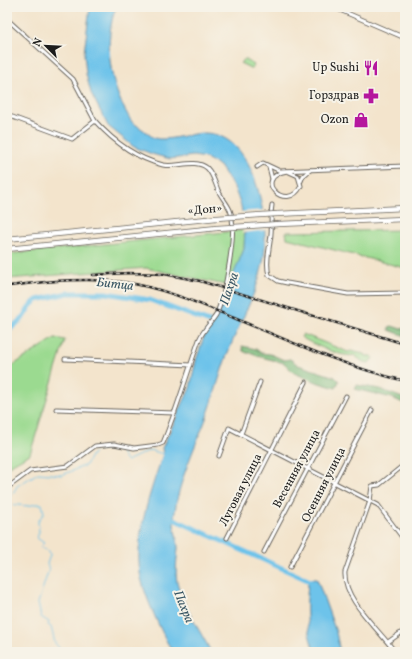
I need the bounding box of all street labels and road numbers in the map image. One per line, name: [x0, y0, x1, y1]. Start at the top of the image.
street label: «Дон»: [187, 201, 223, 219]
street label: Весенняя улица: [270, 427, 324, 511]
street label: Осенняя улица: [298, 445, 350, 525]
street label: Луговая улица: [216, 451, 266, 529]

